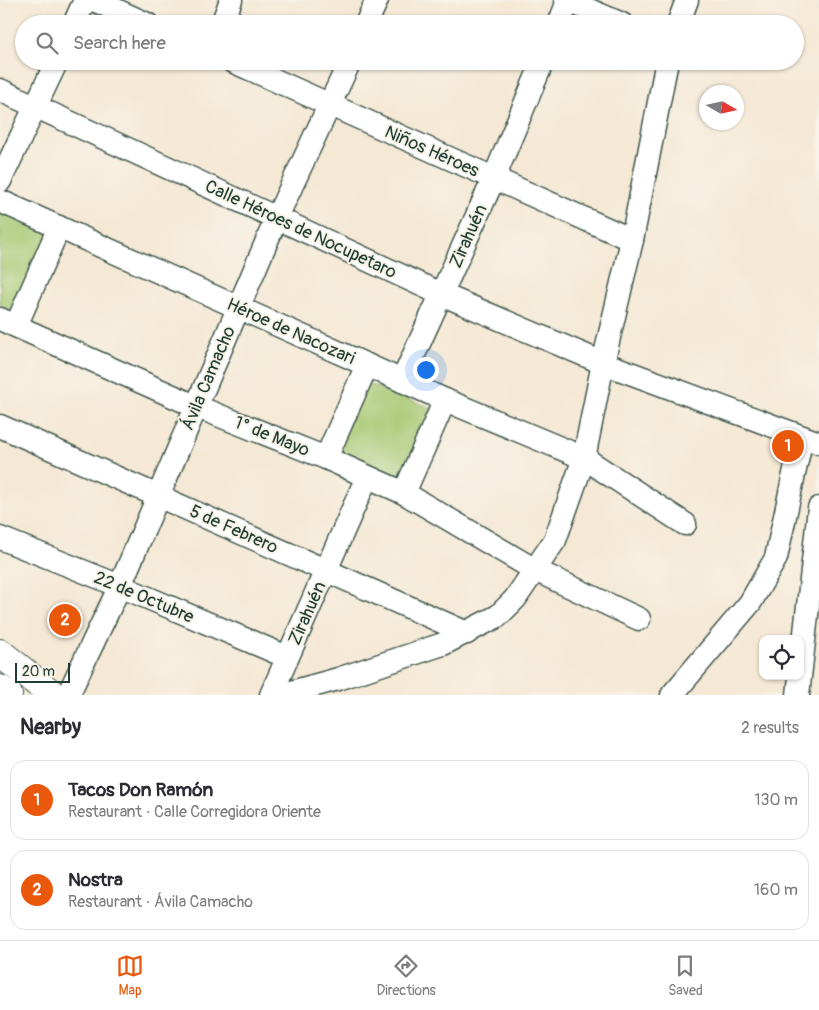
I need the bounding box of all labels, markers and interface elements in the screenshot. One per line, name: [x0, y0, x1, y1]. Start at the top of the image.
search box: [15, 15, 804, 70]
icon: search: [33, 29, 61, 57]
text: Search here: [73, 31, 166, 55]
north arrow: [699, 85, 744, 130]
street label: Niños Héroes: [381, 120, 483, 182]
street label: Calle Héroes de Nocupetaro: [201, 175, 401, 284]
street label: Zirahuén: [444, 201, 493, 272]
street label: Héroe de Nacozari: [223, 293, 359, 370]
street label: Ávila Camacho: [176, 322, 241, 434]
your location: [413, 357, 439, 383]
street label: 1° de Mayo: [231, 411, 313, 462]
pin: 1: [772, 427, 804, 465]
street label: 5 de Febrero: [186, 500, 282, 559]
street label: 22 de Octubre: [90, 566, 197, 629]
street label: Zirahuén: [283, 578, 332, 649]
pin: 2: [49, 601, 81, 639]
map controls: [759, 635, 804, 680]
button: locate: [759, 635, 804, 680]
scale bar: [15, 660, 70, 683]
text: 20 m: [22, 663, 55, 680]
text: Nearby: [20, 714, 81, 741]
text: 2 results: [741, 718, 799, 738]
text: Tacos Don Ramón: [68, 778, 213, 802]
text: 1: [34, 790, 40, 810]
text: 130 m: [754, 790, 798, 810]
text: Restaurant · Calle Corregidora Oriente: [68, 802, 321, 822]
text: Nostra: [68, 868, 123, 892]
text: 2: [33, 880, 41, 900]
text: 160 m: [754, 880, 798, 900]
text: Restaurant · Ávila Camacho: [68, 892, 253, 912]
tab: Map: [116, 952, 144, 999]
tab: Directions: [376, 952, 436, 999]
tab: Saved: [668, 952, 703, 999]

